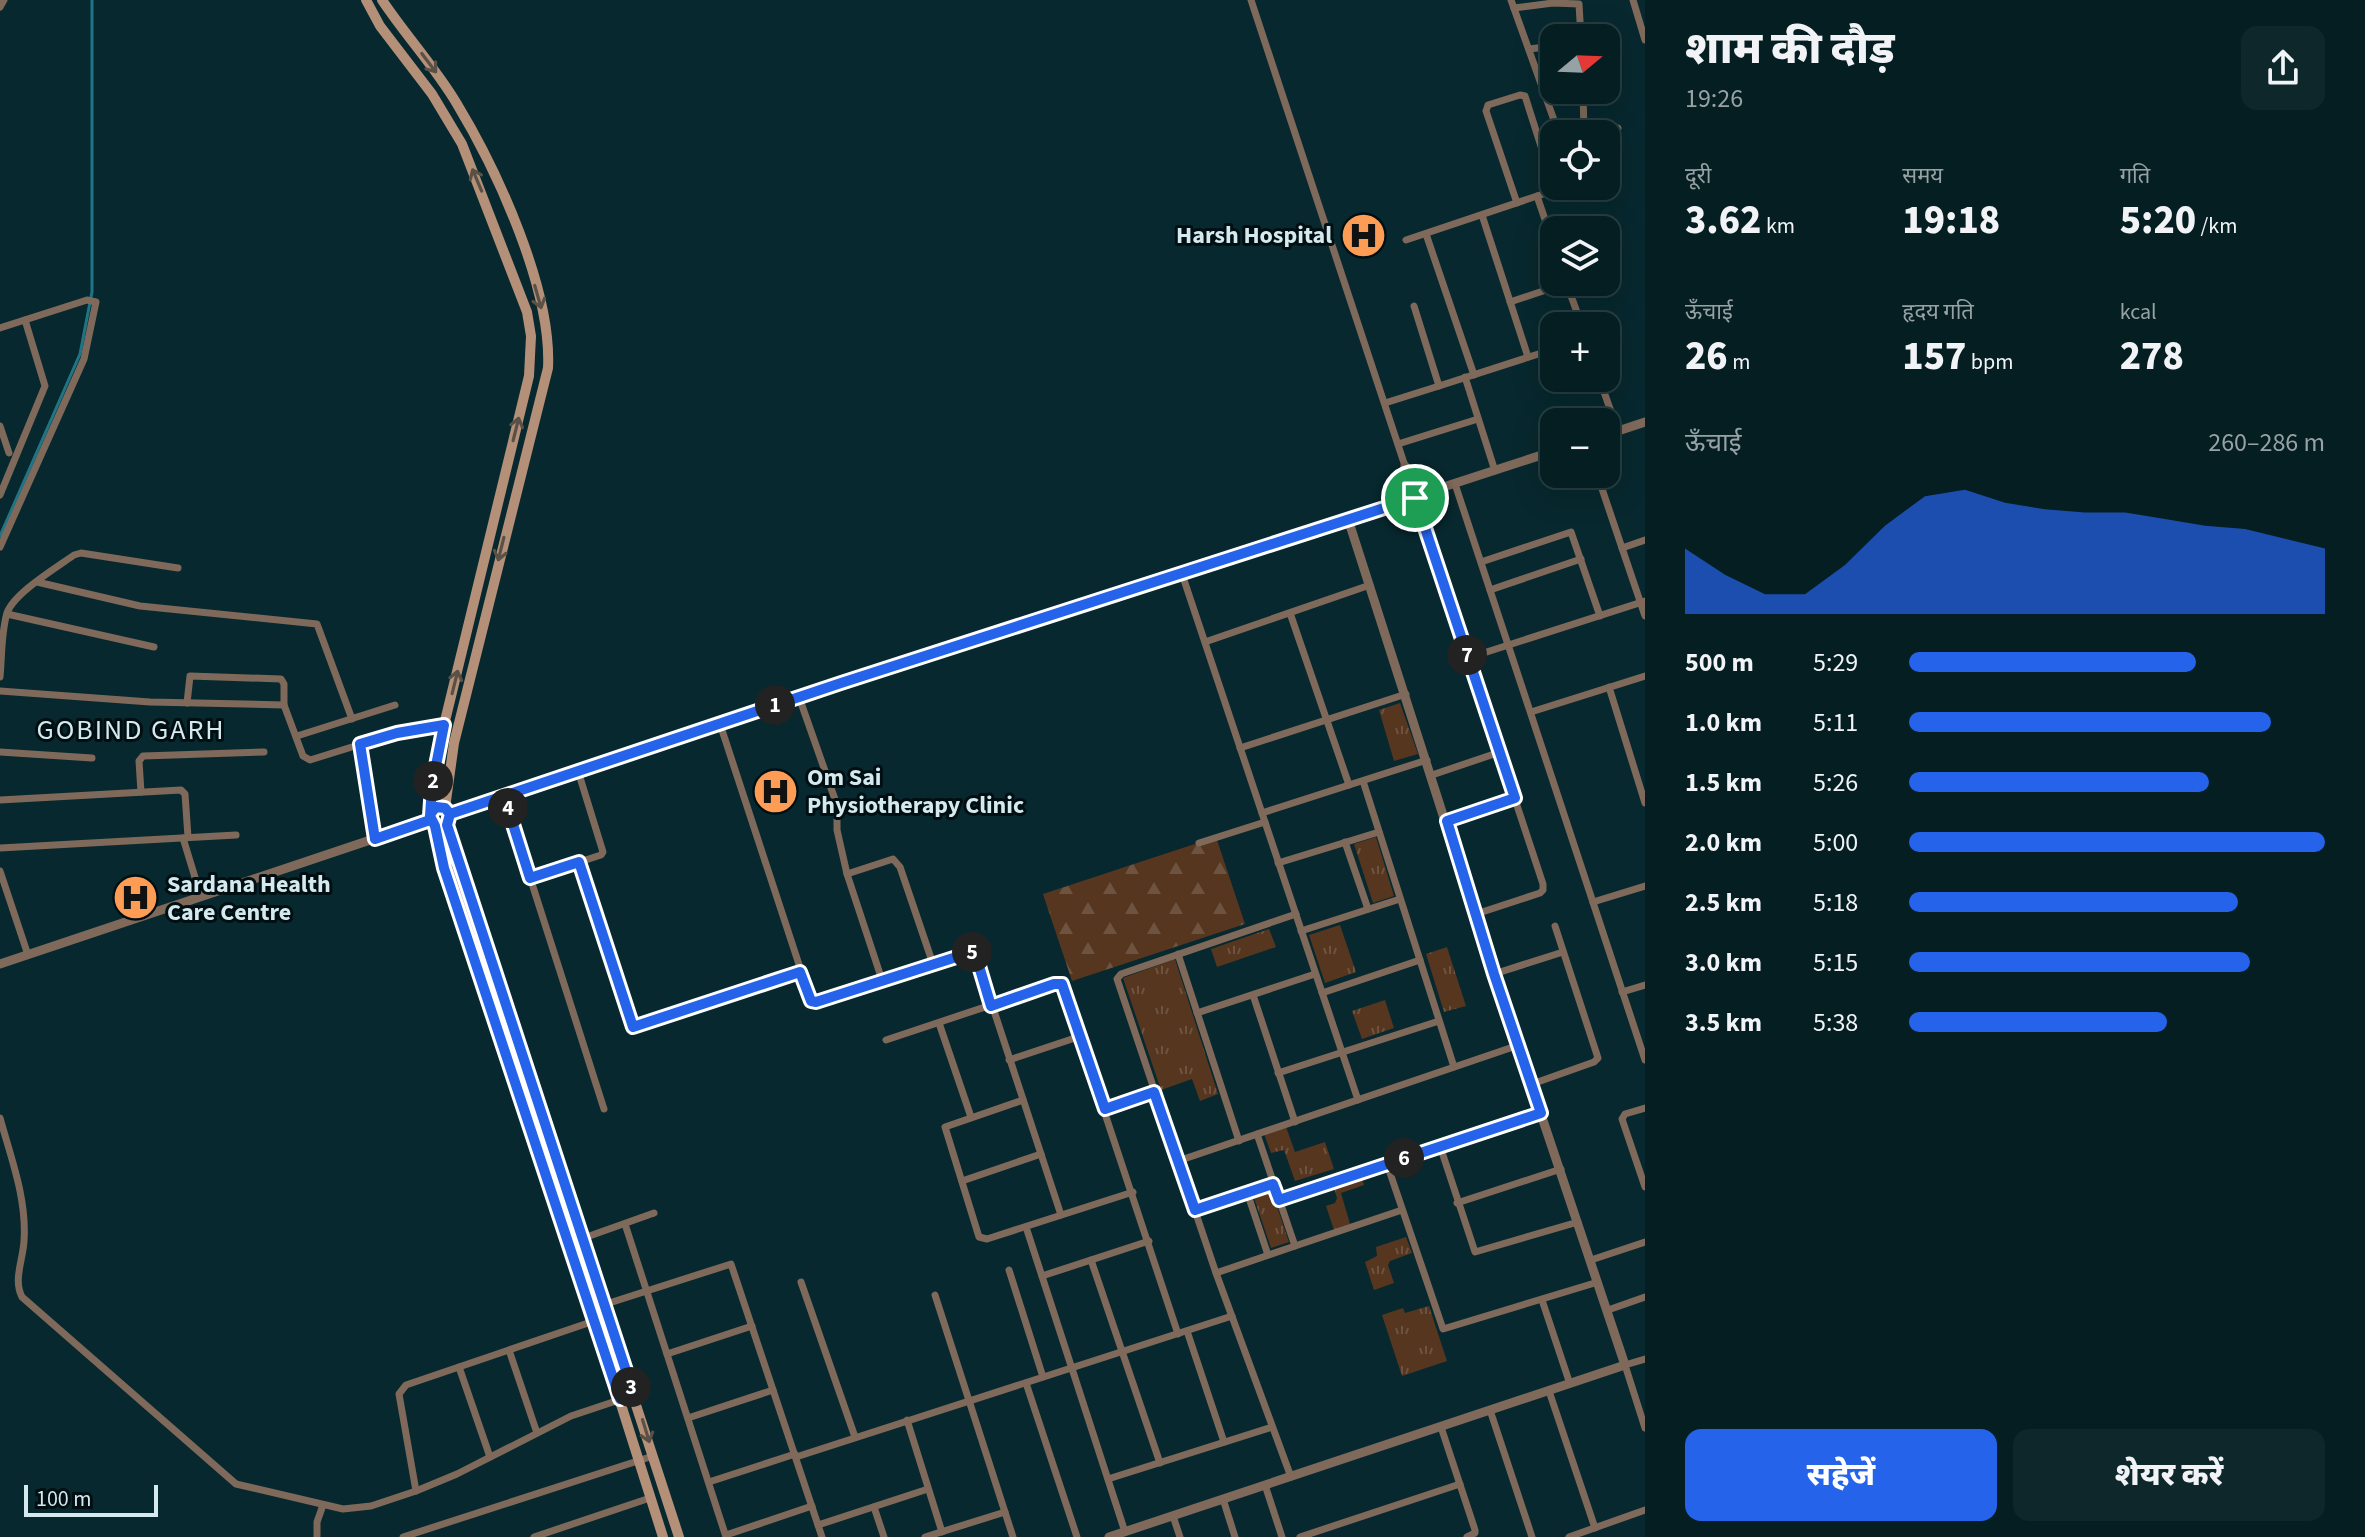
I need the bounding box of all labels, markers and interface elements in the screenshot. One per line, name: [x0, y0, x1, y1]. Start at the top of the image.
text: शाम की दौड़: [1685, 18, 1895, 81]
north arrow: [1540, 24, 1620, 104]
map controls: [1540, 24, 1620, 488]
button: share: [2241, 26, 2325, 110]
one-way arrow: [420, 51, 437, 73]
text: 19:26: [1685, 80, 1743, 117]
button: locate: [1540, 120, 1620, 200]
text: दूरी: [1685, 160, 1711, 192]
text: समय: [1902, 160, 1943, 192]
text: गति: [2120, 160, 2150, 192]
one-way arrow: [469, 169, 484, 193]
text: 3.62: [1685, 192, 1761, 249]
text: 19:18: [1902, 192, 2000, 249]
text: 5:20: [2120, 192, 2196, 249]
text: km: [1761, 210, 1795, 242]
text: /km: [2196, 210, 2237, 242]
hospital icon: Harsh Hospital: [1339, 211, 1387, 259]
button: layers: [1540, 216, 1620, 296]
place label: Harsh Hospital: [1176, 218, 1332, 253]
one-way arrow: [531, 283, 546, 309]
text: ऊँचाई: [1685, 296, 1733, 328]
text: हृदय गति: [1902, 296, 1974, 328]
text: kcal: [2120, 296, 2157, 328]
button: +: [1540, 312, 1620, 392]
text: 26: [1685, 328, 1728, 385]
text: 157: [1902, 328, 1966, 385]
text: 278: [2120, 328, 2184, 385]
text: m: [1728, 346, 1750, 378]
text: bpm: [1966, 346, 2013, 378]
button: −: [1540, 408, 1620, 488]
one-way arrow: [509, 417, 524, 443]
text: ऊँचाई: [1685, 424, 1741, 461]
text: 260–286 m: [2208, 424, 2325, 461]
pin: [1381, 464, 1449, 532]
icon: arrive: [1393, 476, 1437, 520]
one-way arrow: [493, 536, 508, 562]
pin: 7: [1447, 635, 1487, 675]
text: 7: [1461, 639, 1473, 671]
text: 500 m: [1685, 644, 1754, 681]
text: 5:29: [1813, 644, 1858, 681]
one-way arrow: [448, 670, 463, 696]
pin: 1: [755, 685, 795, 725]
text: 1: [769, 689, 781, 721]
text: 1.0 km: [1685, 704, 1762, 741]
text: 5:11: [1813, 704, 1858, 741]
district label: GOBIND GARH: [36, 710, 226, 750]
place label: Om Sai Physiotherapy Clinic: [807, 760, 1024, 823]
pin: 2: [413, 761, 453, 801]
text: 1.5 km: [1685, 764, 1762, 801]
text: 5:26: [1813, 764, 1858, 801]
text: 2: [427, 765, 439, 797]
hospital icon: Om Sai Physiotherapy Clinic: [752, 767, 800, 815]
pin: 4: [488, 788, 528, 828]
text: 4: [502, 792, 514, 824]
text: 2.0 km: [1685, 824, 1762, 861]
text: 5:00: [1813, 824, 1858, 861]
place label: Sardana Health Care Centre: [167, 867, 331, 930]
hospital icon: Sardana Health Care Centre: [112, 874, 160, 922]
text: 2.5 km: [1685, 884, 1762, 921]
text: 5:18: [1813, 884, 1858, 921]
pin: 5: [952, 932, 992, 972]
text: 5: [966, 936, 978, 968]
text: 3.0 km: [1685, 944, 1762, 981]
text: 5:15: [1813, 944, 1858, 981]
text: 3.5 km: [1685, 1004, 1762, 1041]
text: 5:38: [1813, 1004, 1858, 1041]
pin: 6: [1384, 1138, 1424, 1178]
text: 6: [1398, 1142, 1410, 1174]
pin: 3: [611, 1367, 651, 1407]
text: 3: [625, 1371, 637, 1403]
one-way arrow: [639, 1419, 654, 1444]
button: सहेजें: [1685, 1429, 1997, 1521]
button: शेयर करें: [2013, 1429, 2325, 1521]
scale bar: [24, 1481, 158, 1517]
text: 100 m: [36, 1483, 91, 1515]

